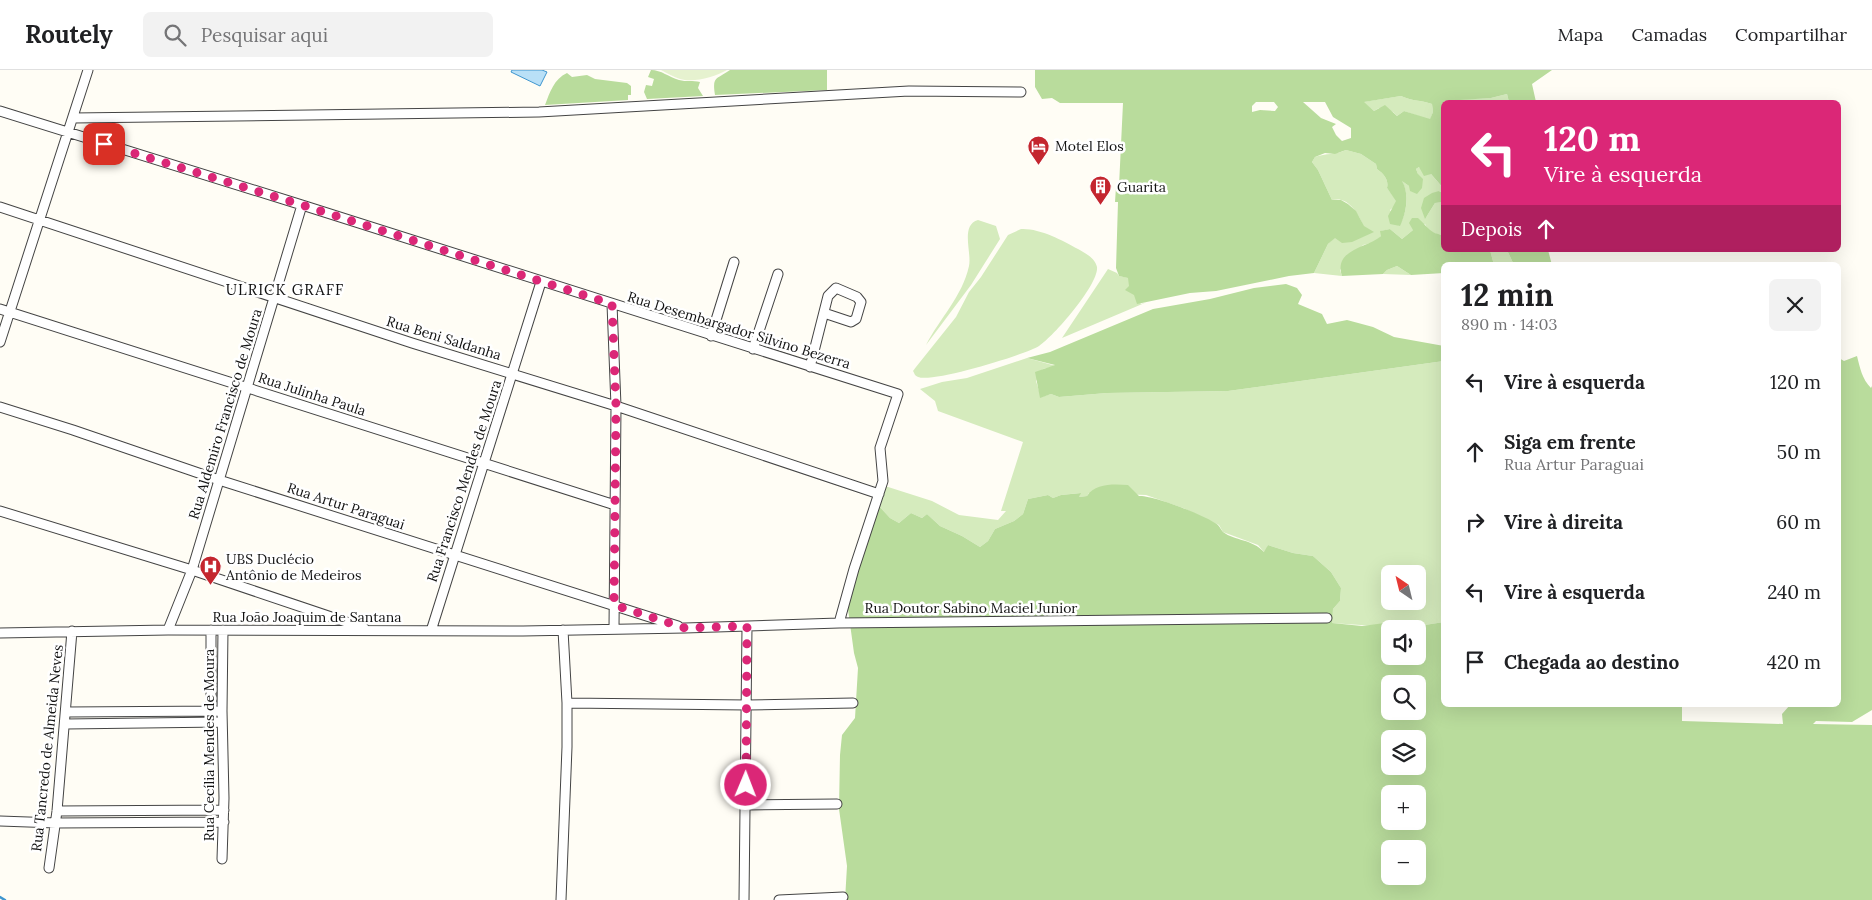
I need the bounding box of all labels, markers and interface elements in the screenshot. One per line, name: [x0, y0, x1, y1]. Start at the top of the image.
search box: [143, 12, 493, 57]
text: Routely: [25, 19, 113, 50]
icon: search: [161, 21, 189, 49]
text: Pesquisar aqui: [201, 23, 328, 47]
text: Mapa: [1558, 23, 1603, 46]
text: Camadas: [1631, 23, 1707, 46]
text: Compartilhar: [1735, 23, 1847, 46]
text: 120 m: [1544, 116, 1641, 161]
icon: left: [1461, 120, 1526, 185]
pin: [83, 123, 125, 165]
icon: arrive: [90, 130, 118, 158]
hotel icon: Motel Elos: [1027, 134, 1051, 165]
place label: Motel Elos: [1055, 137, 1124, 155]
text: Vire à esquerda: [1544, 160, 1702, 188]
building icon: Guarita: [1089, 175, 1113, 206]
place label: Guarita: [1117, 178, 1166, 196]
icon: ahead: [1532, 215, 1560, 243]
text: Depois: [1461, 217, 1522, 241]
text: 12 min: [1461, 276, 1554, 314]
button: close: [1769, 279, 1821, 331]
district label: ULRICK GRAFF: [226, 280, 344, 299]
street label: Rua Desembargador Silvino Bezerra: [625, 287, 853, 373]
street label: Rua Aldemiro Francisco de Moura: [184, 306, 266, 522]
street label: Rua Beni Saldanha: [384, 312, 504, 364]
text: 890 m · 14:03: [1461, 314, 1557, 334]
street label: Rua Julinha Paula: [256, 368, 368, 420]
icon: left: [1461, 368, 1489, 396]
text: Vire à esquerda: [1504, 370, 1645, 394]
text: 120 m: [1770, 370, 1821, 394]
street label: Rua Francisco Mendes de Moura: [423, 378, 505, 584]
text: Siga em frente: [1504, 430, 1636, 454]
icon: ahead: [1461, 438, 1489, 466]
text: 50 m: [1777, 440, 1821, 464]
text: Rua Artur Paraguai: [1504, 454, 1644, 474]
street label: Rua Artur Paraguai: [285, 479, 407, 534]
icon: right: [1461, 508, 1489, 536]
text: Vire à direita: [1504, 510, 1623, 534]
text: 60 m: [1776, 510, 1821, 534]
place label: UBS Duclécio Antônio de Medeiros: [225, 550, 362, 584]
hospital icon: UBS Duclécio Antônio de Medeiros: [198, 555, 222, 586]
north arrow: [1381, 565, 1426, 610]
map controls: [1381, 565, 1426, 885]
icon: left: [1461, 578, 1489, 606]
text: Vire à esquerda: [1504, 580, 1645, 604]
text: 240 m: [1767, 580, 1821, 604]
street label: Rua Doutor Sabino Maciel Junior: [865, 599, 1077, 617]
street label: Rua João Joaquim de Santana: [212, 608, 402, 626]
button: sound: [1381, 620, 1426, 665]
street label: Rua Tancredo de Almeida Neves: [27, 644, 67, 852]
icon: arrive: [1461, 648, 1489, 676]
street label: Rua Cecília Mendes de Moura: [200, 649, 218, 841]
text: Chegada ao destino: [1504, 650, 1679, 674]
text: 420 m: [1767, 650, 1821, 674]
button: search: [1381, 675, 1426, 720]
button: layers: [1381, 730, 1426, 775]
position arrow: [719, 758, 771, 810]
button: +: [1381, 785, 1426, 830]
button: −: [1381, 840, 1426, 885]

